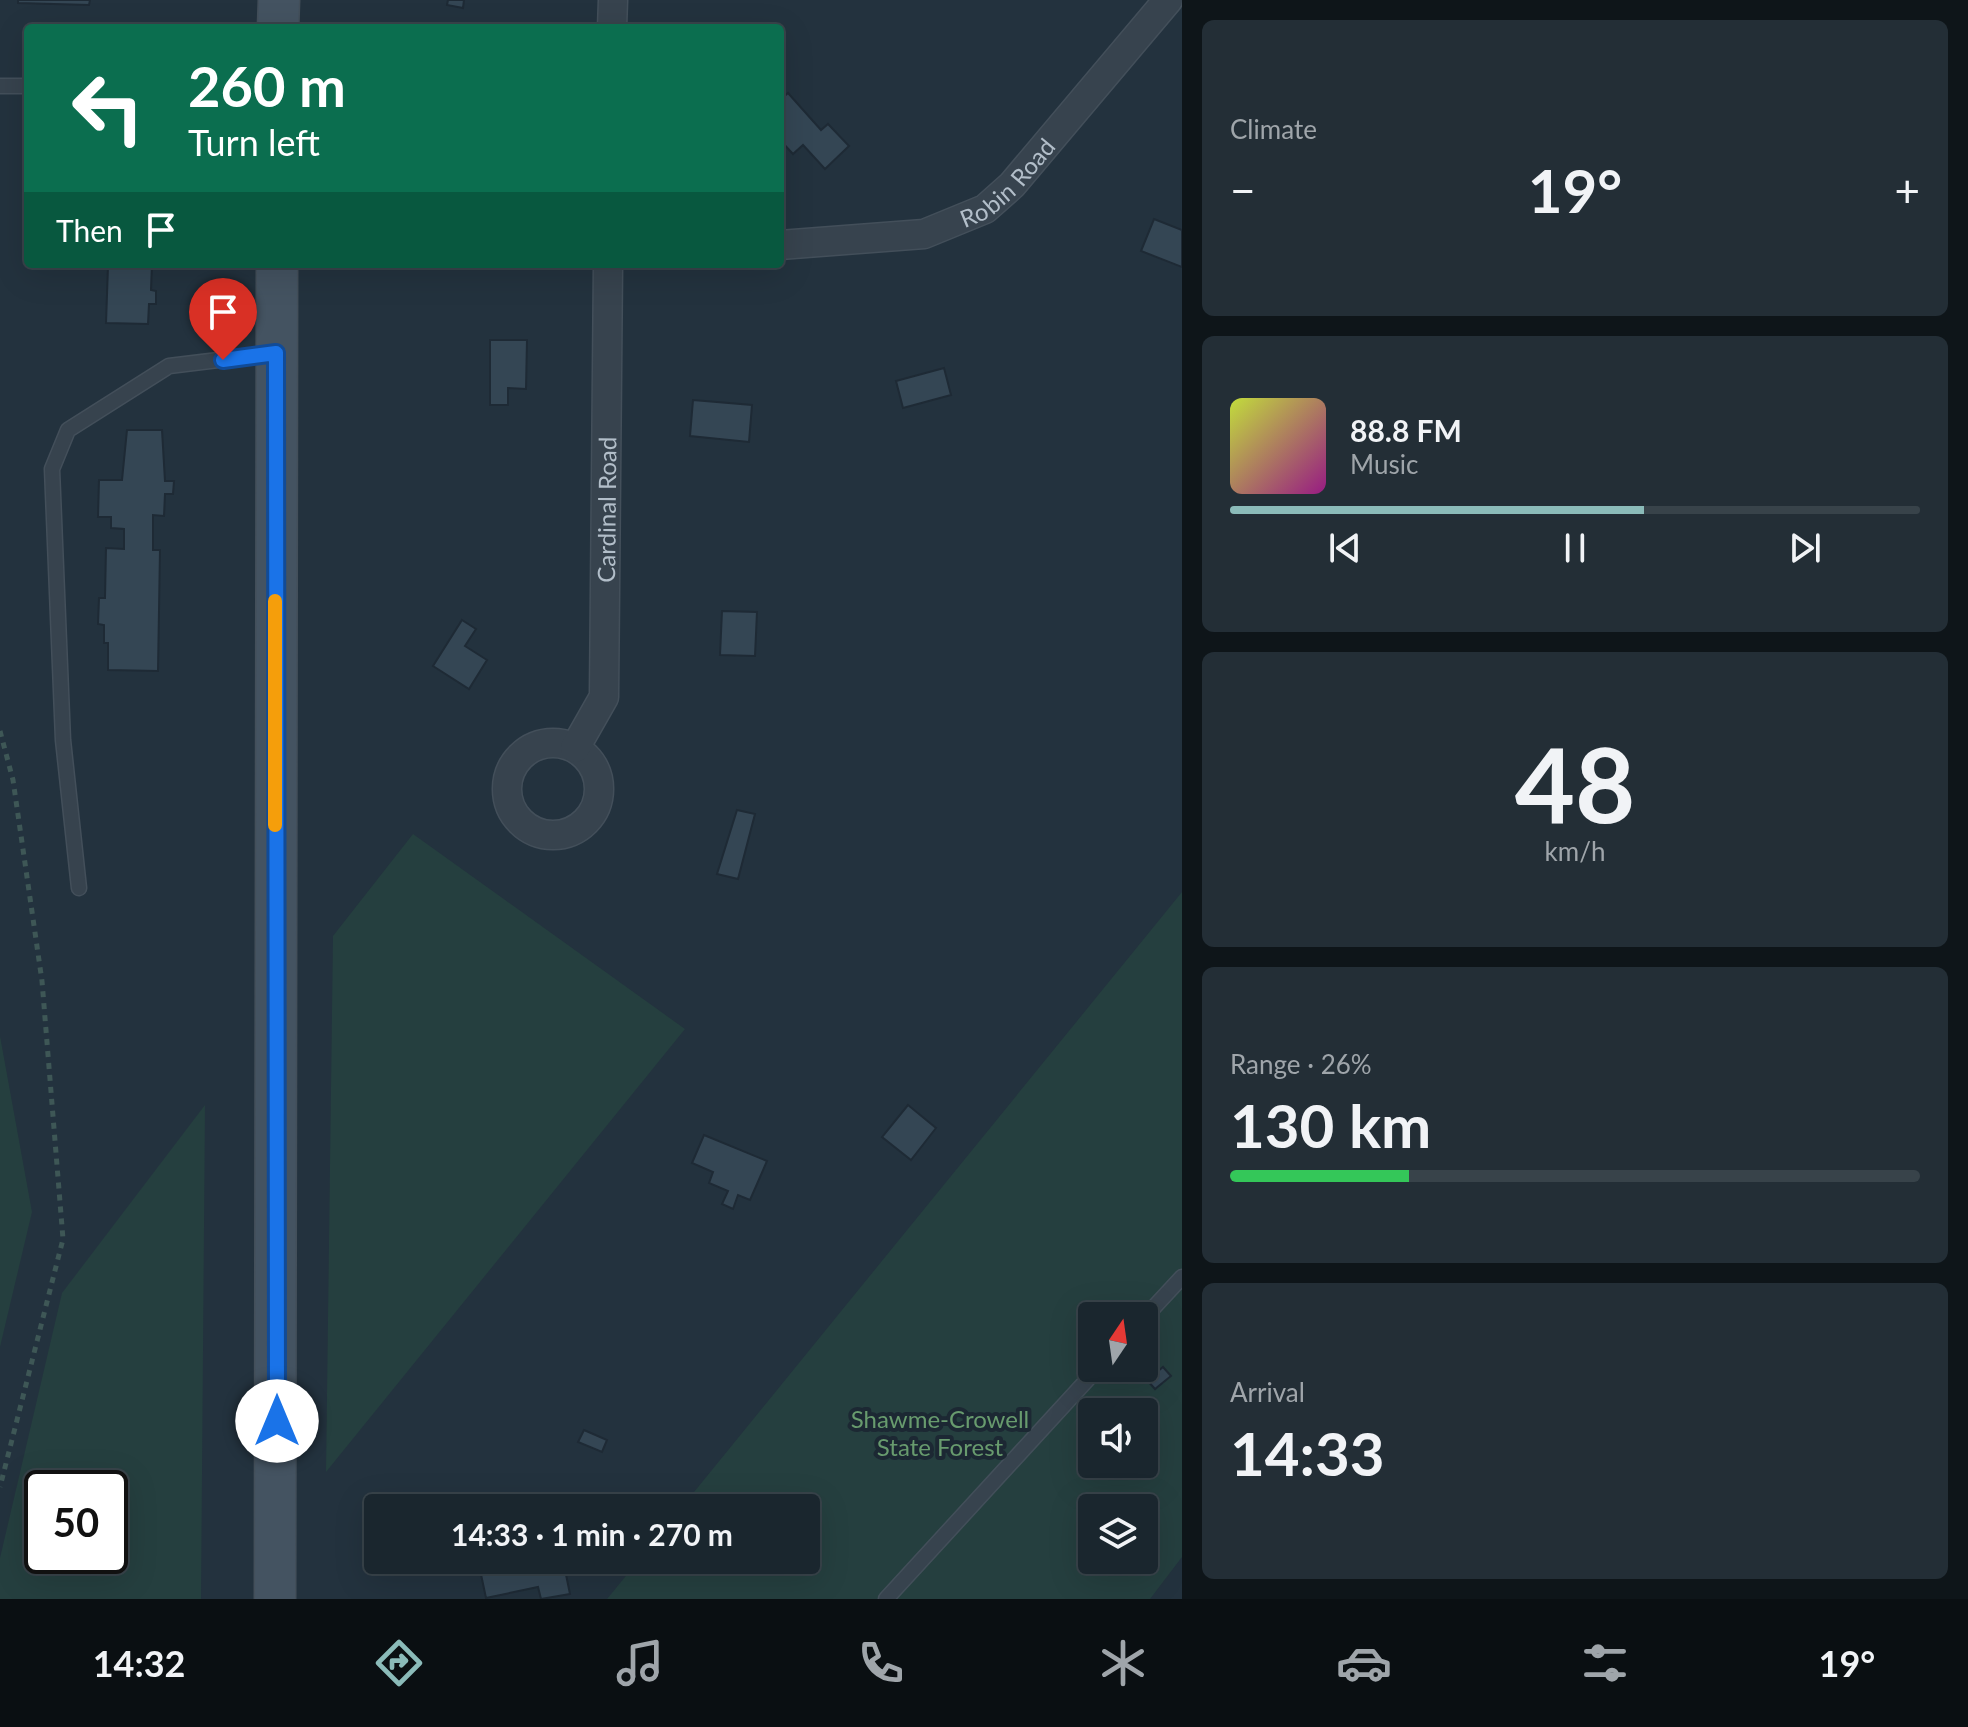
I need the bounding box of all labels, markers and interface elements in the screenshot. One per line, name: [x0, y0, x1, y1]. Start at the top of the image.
text: 260 m: [188, 52, 346, 119]
icon: left: [56, 56, 160, 160]
text: Climate: [1230, 113, 1317, 145]
text: Turn left: [188, 120, 320, 164]
street label: Robin Road: [955, 132, 1060, 232]
text: 19°: [1528, 154, 1622, 226]
text: −: [1230, 164, 1256, 216]
text: +: [1894, 164, 1920, 216]
icon: arrive: [139, 208, 183, 252]
text: Then: [56, 212, 123, 248]
pin: [189, 278, 257, 360]
icon: arrive: [201, 290, 245, 334]
text: 88.8 FM: [1350, 412, 1462, 448]
street label: Cardinal Road: [591, 437, 621, 583]
text: Music: [1350, 448, 1418, 480]
icon: previous: [1323, 526, 1367, 570]
icon: pause: [1553, 526, 1597, 570]
icon: next: [1783, 526, 1827, 570]
text: 48: [1515, 720, 1635, 845]
text: km/h: [1545, 835, 1605, 867]
text: Range · 26%: [1230, 1048, 1372, 1080]
text: 130 km: [1230, 1089, 1431, 1161]
north arrow: [1078, 1302, 1158, 1382]
map controls: [1078, 1302, 1158, 1574]
text: Arrival: [1230, 1376, 1305, 1408]
position arrow: [235, 1379, 319, 1463]
button: sound: [1078, 1398, 1158, 1478]
park label: Shawme-Crowell State Forest: [851, 1404, 1029, 1461]
text: 14:33: [1230, 1417, 1385, 1489]
speed limit sign: 50: [24, 1470, 128, 1574]
button: layers: [1078, 1494, 1158, 1574]
text: 14:33 · 1 min · 270 m: [451, 1516, 733, 1552]
icon: directions: [371, 1635, 427, 1691]
icon: music: [612, 1635, 668, 1691]
icon: phone: [853, 1635, 909, 1691]
icon: climate: [1095, 1635, 1151, 1691]
icon: car: [1336, 1635, 1392, 1691]
icon: filters: [1577, 1635, 1633, 1691]
text: 14:32: [93, 1641, 185, 1685]
text: 19°: [1819, 1641, 1875, 1685]

